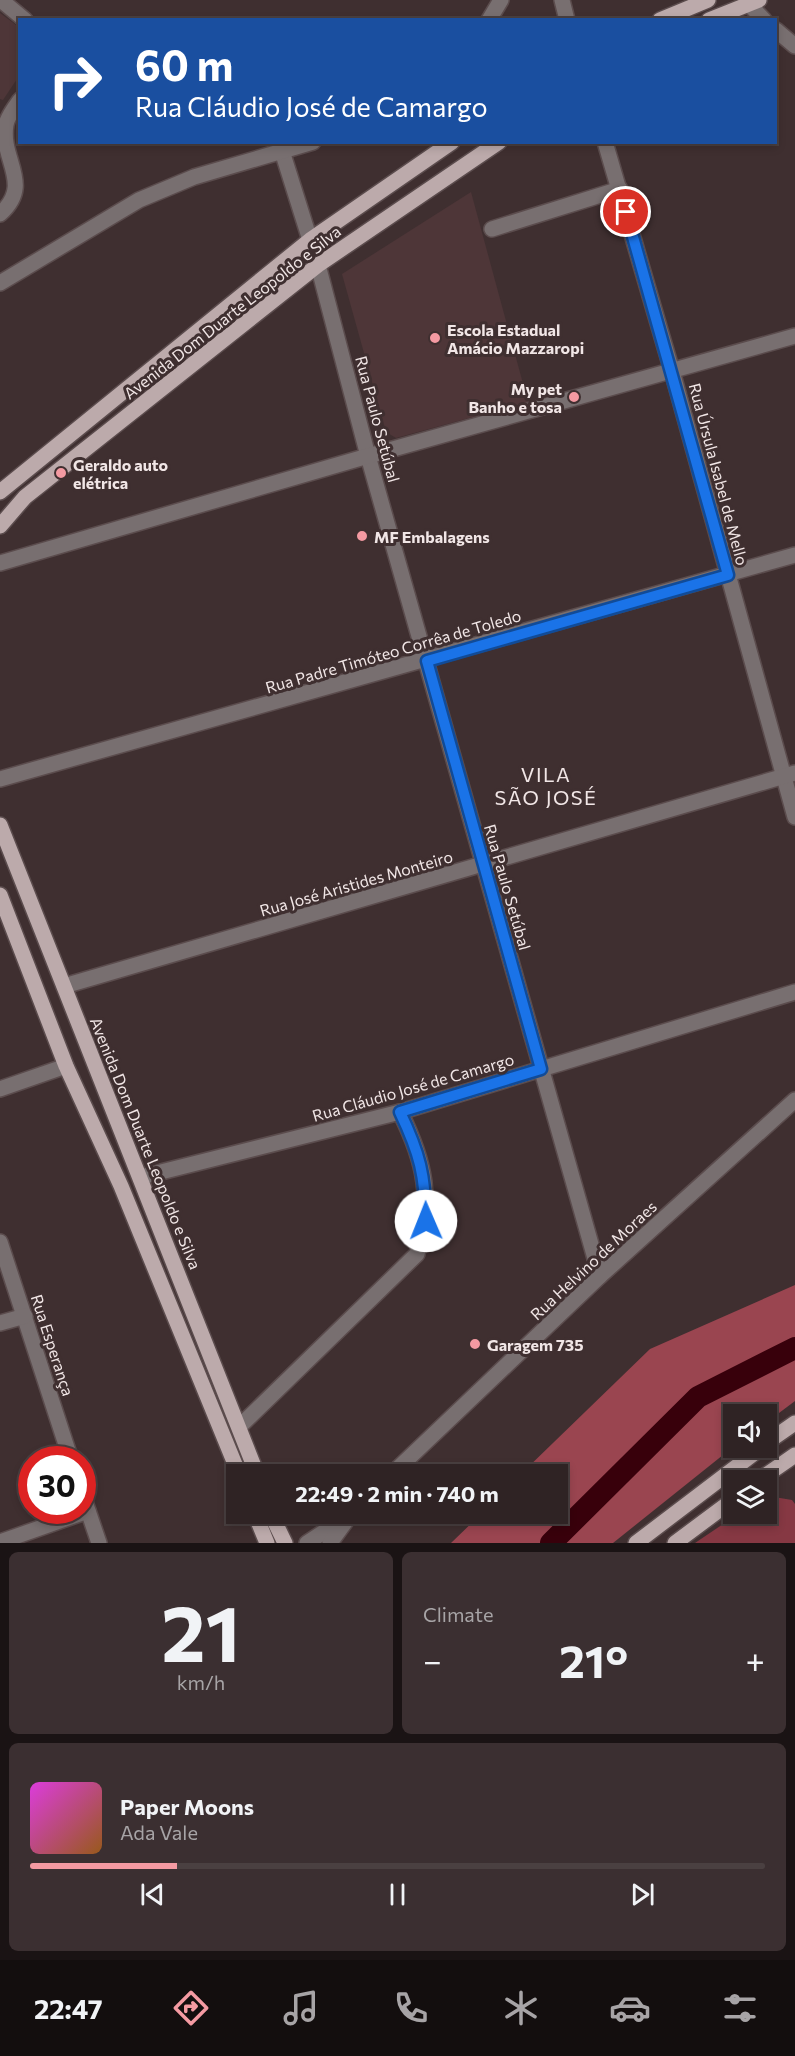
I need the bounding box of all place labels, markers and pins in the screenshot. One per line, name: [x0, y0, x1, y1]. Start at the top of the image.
pin: [600, 186, 651, 237]
place label: Escola Estadual Amácio Mazzaropi: [447, 320, 584, 357]
marker: Escola Estadual Amácio Mazzaropi: [428, 331, 442, 345]
place label: My pet Banho e tosa: [468, 379, 562, 416]
marker: My pet Banho e tosa: [567, 390, 581, 404]
place label: Geraldo auto elétrica: [73, 455, 169, 492]
marker: Geraldo auto elétrica: [54, 466, 68, 480]
place label: MF Embalagens: [374, 527, 490, 546]
marker: MF Embalagens: [355, 529, 369, 543]
place label: Garagem 735: [487, 1335, 583, 1354]
marker: Garagem 735: [468, 1337, 482, 1351]

